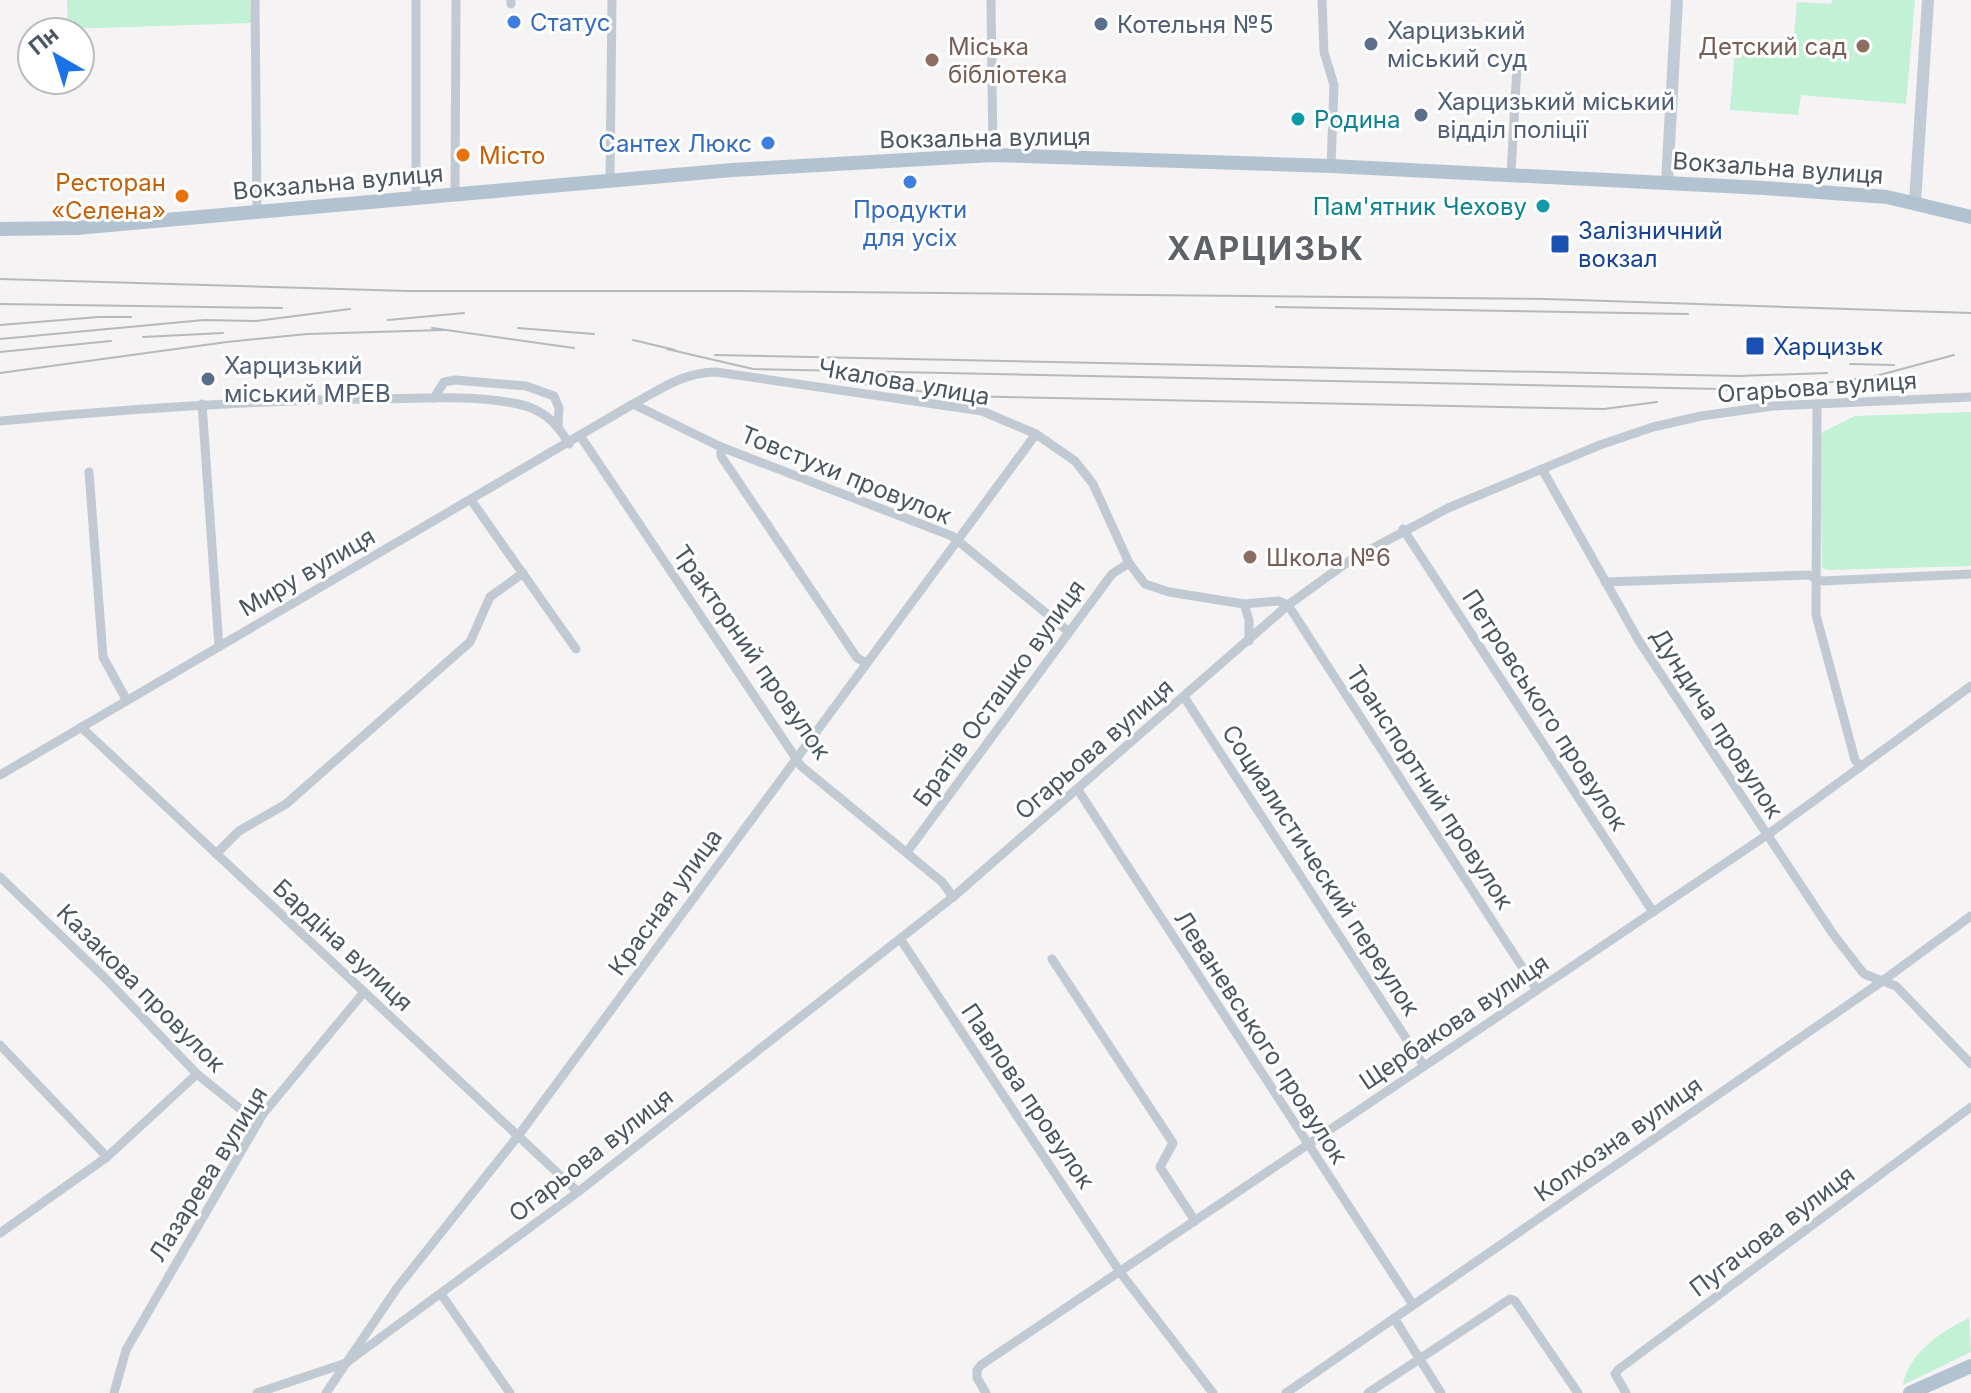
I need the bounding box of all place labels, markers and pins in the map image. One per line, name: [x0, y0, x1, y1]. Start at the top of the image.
place label: Статус: [530, 8, 610, 37]
place label: Котельня №5: [1117, 10, 1274, 39]
marker: Статус: [505, 13, 523, 31]
marker: Котельня №5: [1092, 15, 1110, 33]
place label: Харцизький міський суд: [1387, 16, 1527, 73]
place label: Міська бібліотека: [948, 32, 1068, 89]
place label: Детский сад: [1698, 32, 1847, 61]
marker: Харцизький міський суд: [1362, 35, 1380, 53]
marker: Детский сад: [1854, 37, 1872, 55]
marker: Міська бібліотека: [923, 51, 941, 69]
place label: Харцизький міський відділ поліції: [1437, 87, 1675, 144]
place label: Родина: [1314, 105, 1401, 134]
marker: Харцизький міський відділ поліції: [1412, 106, 1430, 124]
marker: Родина: [1289, 110, 1307, 128]
place label: Сантех Люкс: [598, 129, 752, 158]
marker: Сантех Люкс: [759, 134, 777, 152]
place label: Місто: [479, 141, 545, 170]
marker: Місто: [454, 146, 472, 164]
place label: Ресторан «Селена»: [51, 168, 166, 225]
marker: Продукти для усіх: [901, 173, 919, 191]
marker: Ресторан «Селена»: [173, 187, 191, 205]
place label: Пам'ятник Чехову: [1313, 192, 1527, 221]
place label: Продукти для усіх: [853, 195, 967, 252]
marker: Пам'ятник Чехову: [1534, 197, 1552, 215]
place label: Залізничний вокзал: [1578, 216, 1723, 273]
marker: Залізничний вокзал: [1549, 233, 1571, 255]
place label: Харцизьк: [1773, 332, 1883, 361]
marker: Харцизьк: [1744, 335, 1766, 357]
place label: Харцизький міський МРЕВ: [224, 351, 391, 408]
marker: Харцизький міський МРЕВ: [199, 370, 217, 388]
place label: Школа №6: [1266, 543, 1391, 572]
marker: Школа №6: [1241, 548, 1259, 566]

